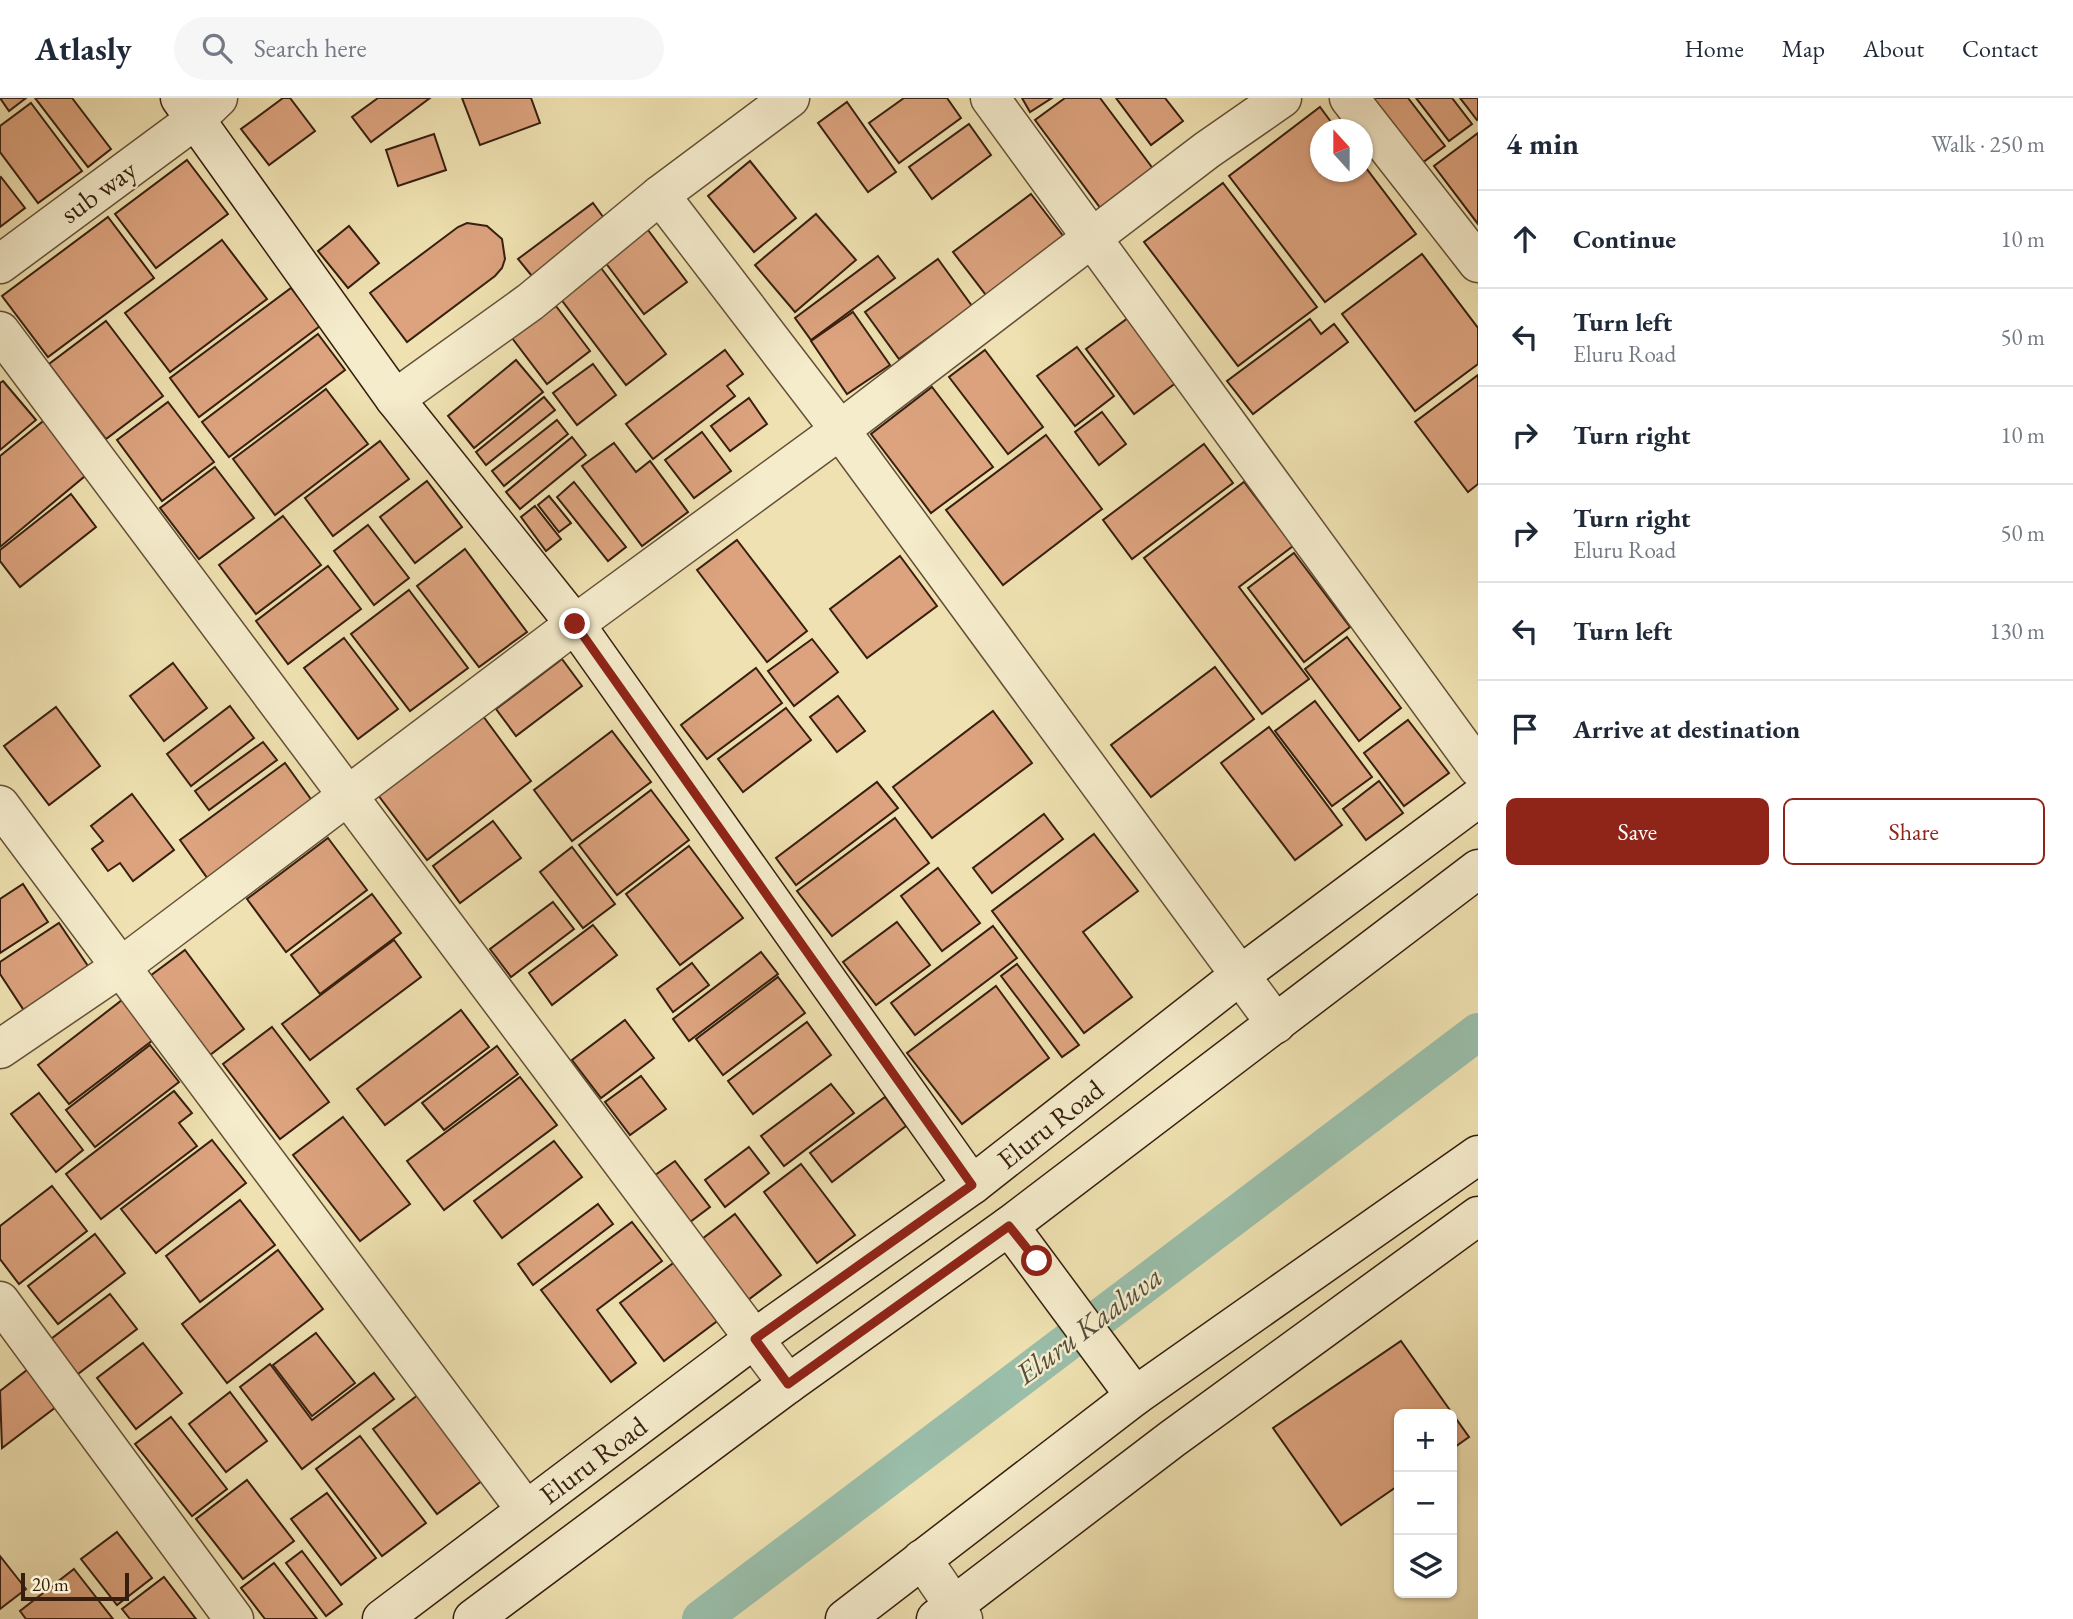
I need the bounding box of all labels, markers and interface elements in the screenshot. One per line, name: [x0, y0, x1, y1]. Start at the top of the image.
search box: [174, 17, 664, 80]
text: Atlasly: [35, 27, 132, 70]
icon: search: [198, 29, 236, 67]
text: Search here: [254, 31, 367, 65]
text: Home: [1684, 33, 1744, 64]
text: Map: [1782, 33, 1825, 64]
text: About: [1863, 33, 1924, 64]
text: Contact: [1962, 33, 2038, 64]
north arrow: [1310, 119, 1373, 182]
text: 4 min: [1506, 124, 1579, 163]
text: Walk · 250 m: [1931, 129, 2045, 159]
street label: sub way: [53, 151, 144, 231]
icon: ahead: [1506, 220, 1544, 258]
text: Continue: [1573, 222, 1676, 256]
text: 10 m: [2000, 224, 2045, 254]
text: Turn left: [1573, 305, 1672, 339]
icon: left: [1506, 318, 1544, 356]
text: 50 m: [2000, 322, 2045, 352]
text: Eluru Road: [1573, 339, 1676, 369]
icon: right: [1506, 416, 1544, 454]
text: Turn right: [1573, 418, 1691, 452]
text: 10 m: [2000, 420, 2045, 450]
text: Turn right: [1573, 501, 1691, 535]
icon: right: [1506, 514, 1544, 552]
text: 50 m: [2000, 518, 2045, 548]
text: Eluru Road: [1573, 535, 1676, 565]
route end: [559, 608, 590, 639]
icon: left: [1506, 612, 1544, 650]
text: Turn left: [1573, 614, 1672, 648]
text: 130 m: [1989, 616, 2045, 646]
icon: arrive: [1506, 710, 1544, 748]
text: Arrive at destination: [1573, 712, 1800, 746]
button: Save: [1506, 798, 1769, 865]
button: Share: [1783, 798, 2045, 865]
street label: Eluru Road: [989, 1071, 1111, 1177]
route start: [1021, 1245, 1052, 1276]
water label: Eluru Kaaluva: [1007, 1257, 1170, 1393]
street label: Eluru Road: [532, 1407, 655, 1512]
map controls: [1394, 1409, 1457, 1598]
button: +: [1394, 1409, 1457, 1472]
button: −: [1394, 1472, 1457, 1535]
button: layers: [1394, 1535, 1457, 1598]
scale bar: [21, 1570, 130, 1602]
text: 20 m: [32, 1572, 69, 1597]

